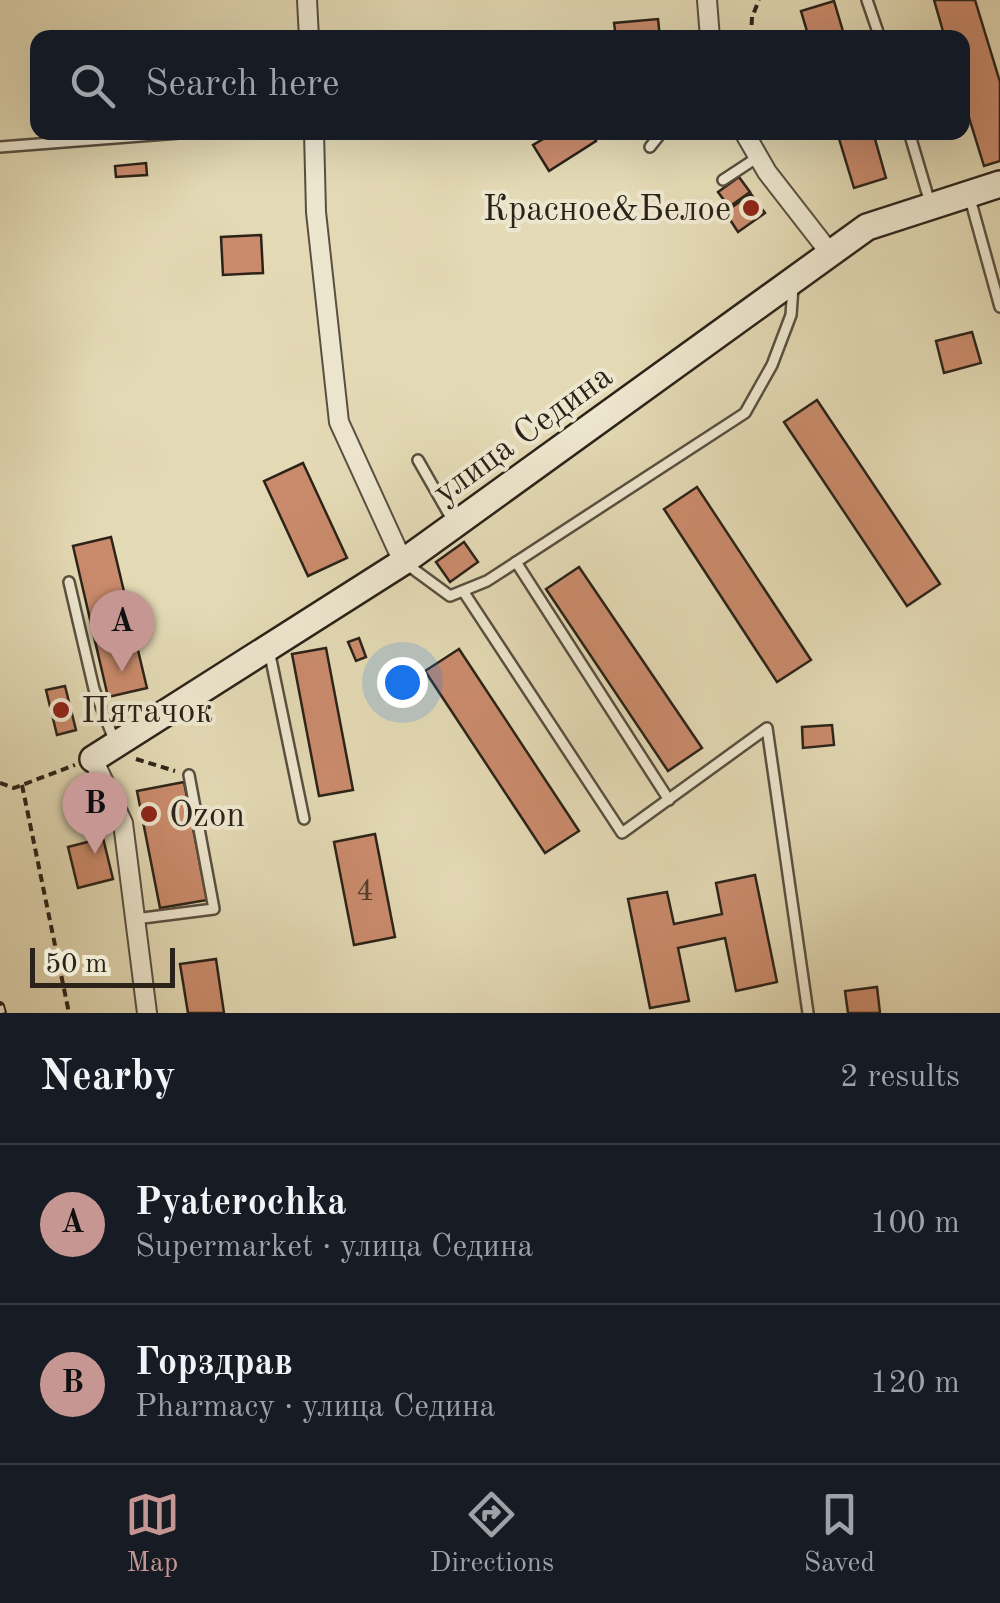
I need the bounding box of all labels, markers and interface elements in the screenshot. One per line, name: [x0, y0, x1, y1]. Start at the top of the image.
search box: [30, 30, 970, 140]
icon: search: [65, 58, 120, 113]
text: Search here: [145, 66, 340, 104]
place label: Красное&Белое: [483, 193, 731, 228]
marker: Красное&Белое: [740, 197, 762, 219]
street label: улица Седина: [428, 359, 619, 511]
pin: A: [90, 590, 154, 672]
your location: [377, 657, 428, 708]
place label: Пятачок: [81, 695, 213, 730]
marker: Пятачок: [50, 699, 72, 721]
pin: B: [62, 772, 128, 854]
place label: Ozon: [169, 799, 245, 834]
marker: Ozon: [138, 803, 160, 825]
house number: 4: [356, 877, 374, 907]
scale bar: [30, 943, 175, 988]
text: 50 m: [45, 951, 108, 979]
text: Nearby: [40, 1057, 176, 1099]
text: 2 results: [840, 1062, 960, 1094]
text: Pyaterochka: [135, 1185, 347, 1223]
text: A: [60, 1208, 85, 1240]
text: 100 m: [870, 1208, 960, 1240]
text: Supermarket · улица Седина: [135, 1232, 533, 1264]
text: Горздрав: [135, 1345, 293, 1383]
text: B: [61, 1368, 84, 1400]
text: 120 m: [870, 1368, 960, 1400]
text: Pharmacy · улица Седина: [135, 1392, 495, 1424]
tab: Map: [125, 1487, 180, 1582]
tab: Directions: [430, 1487, 554, 1582]
tab: Saved: [804, 1487, 875, 1582]

